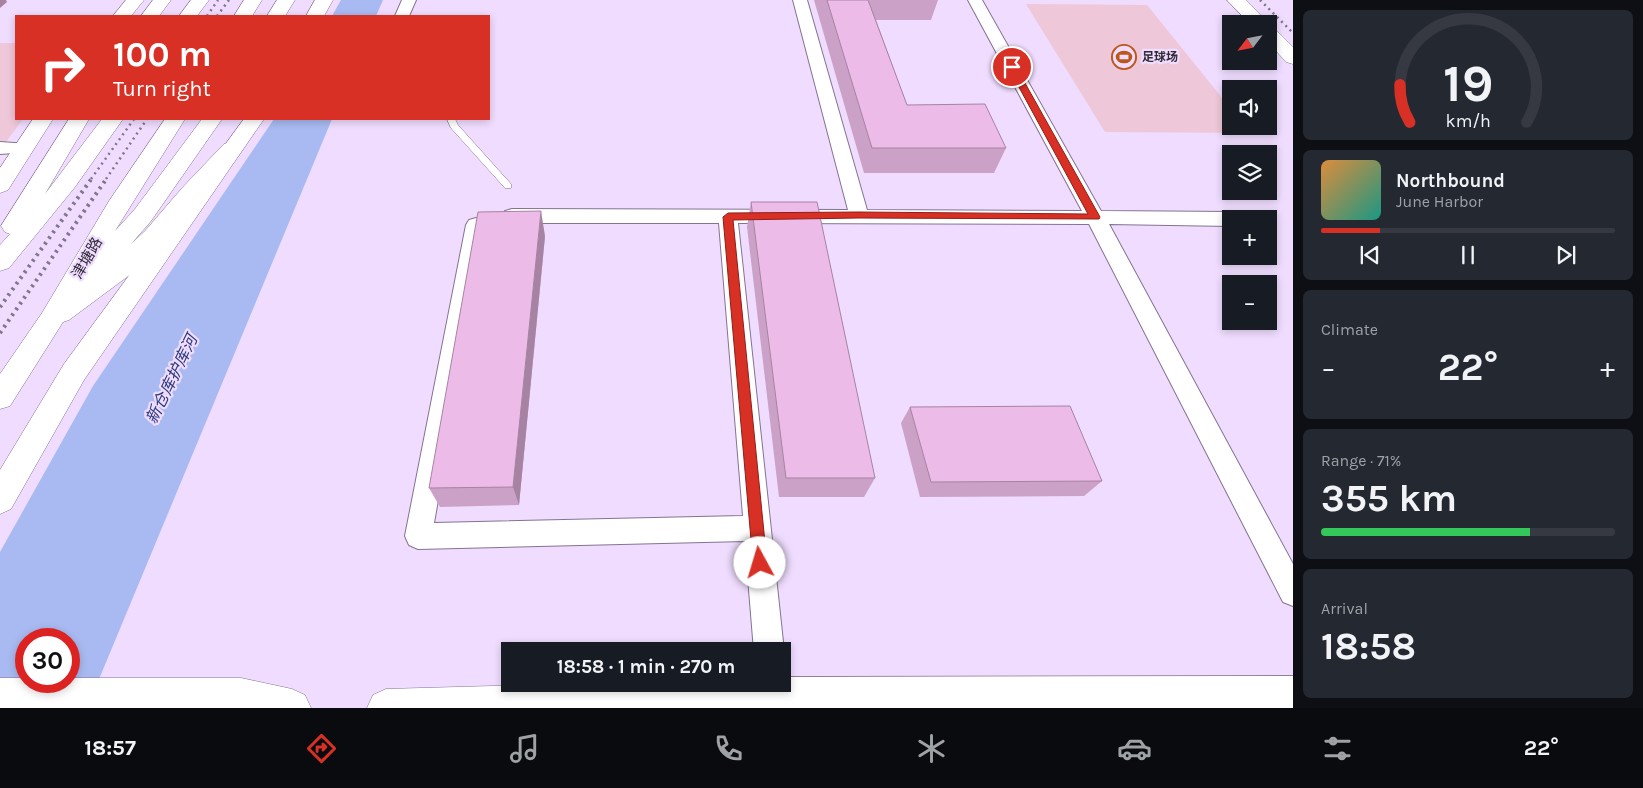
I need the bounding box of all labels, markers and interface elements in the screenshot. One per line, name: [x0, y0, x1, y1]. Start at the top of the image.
north arrow: [1222, 15, 1278, 70]
map controls: [1222, 15, 1277, 330]
text: 100 m: [113, 34, 212, 75]
icon: right: [30, 35, 95, 100]
sports icon: 足球场: [1111, 44, 1137, 70]
pin: [991, 46, 1033, 88]
place label: 足球场: [1142, 50, 1178, 64]
icon: arrive: [998, 53, 1026, 81]
text: 19: [1443, 53, 1493, 114]
text: Turn right: [113, 76, 211, 102]
button: sound: [1222, 80, 1277, 135]
text: km/h: [1445, 111, 1491, 132]
button: layers: [1222, 145, 1277, 200]
text: Northbound: [1396, 170, 1505, 192]
text: June Harbor: [1396, 192, 1483, 211]
button: +: [1222, 210, 1277, 265]
street label: 津塘路: [68, 234, 106, 282]
icon: previous: [1356, 241, 1384, 269]
icon: pause: [1454, 241, 1482, 269]
icon: next: [1552, 241, 1580, 269]
button: −: [1222, 275, 1277, 330]
text: Climate: [1321, 320, 1378, 339]
water label: 新仓库护库河: [142, 329, 202, 427]
text: 22°: [1438, 345, 1498, 390]
text: −: [1321, 351, 1336, 384]
text: +: [1600, 351, 1615, 384]
text: Range · 71%: [1321, 451, 1401, 470]
text: 355 km: [1321, 476, 1457, 521]
position arrow: [733, 536, 785, 588]
text: Arrival: [1321, 599, 1368, 618]
text: 18:58: [1321, 624, 1416, 669]
speed limit sign: 30: [15, 628, 80, 693]
text: 18:58 · 1 min · 270 m: [557, 656, 735, 678]
icon: directions: [304, 731, 339, 766]
icon: music: [507, 731, 542, 766]
icon: phone: [711, 731, 746, 766]
icon: climate: [914, 731, 949, 766]
icon: car: [1117, 731, 1152, 766]
icon: filters: [1320, 731, 1355, 766]
text: 18:57: [84, 735, 136, 761]
text: 22°: [1524, 735, 1559, 761]

